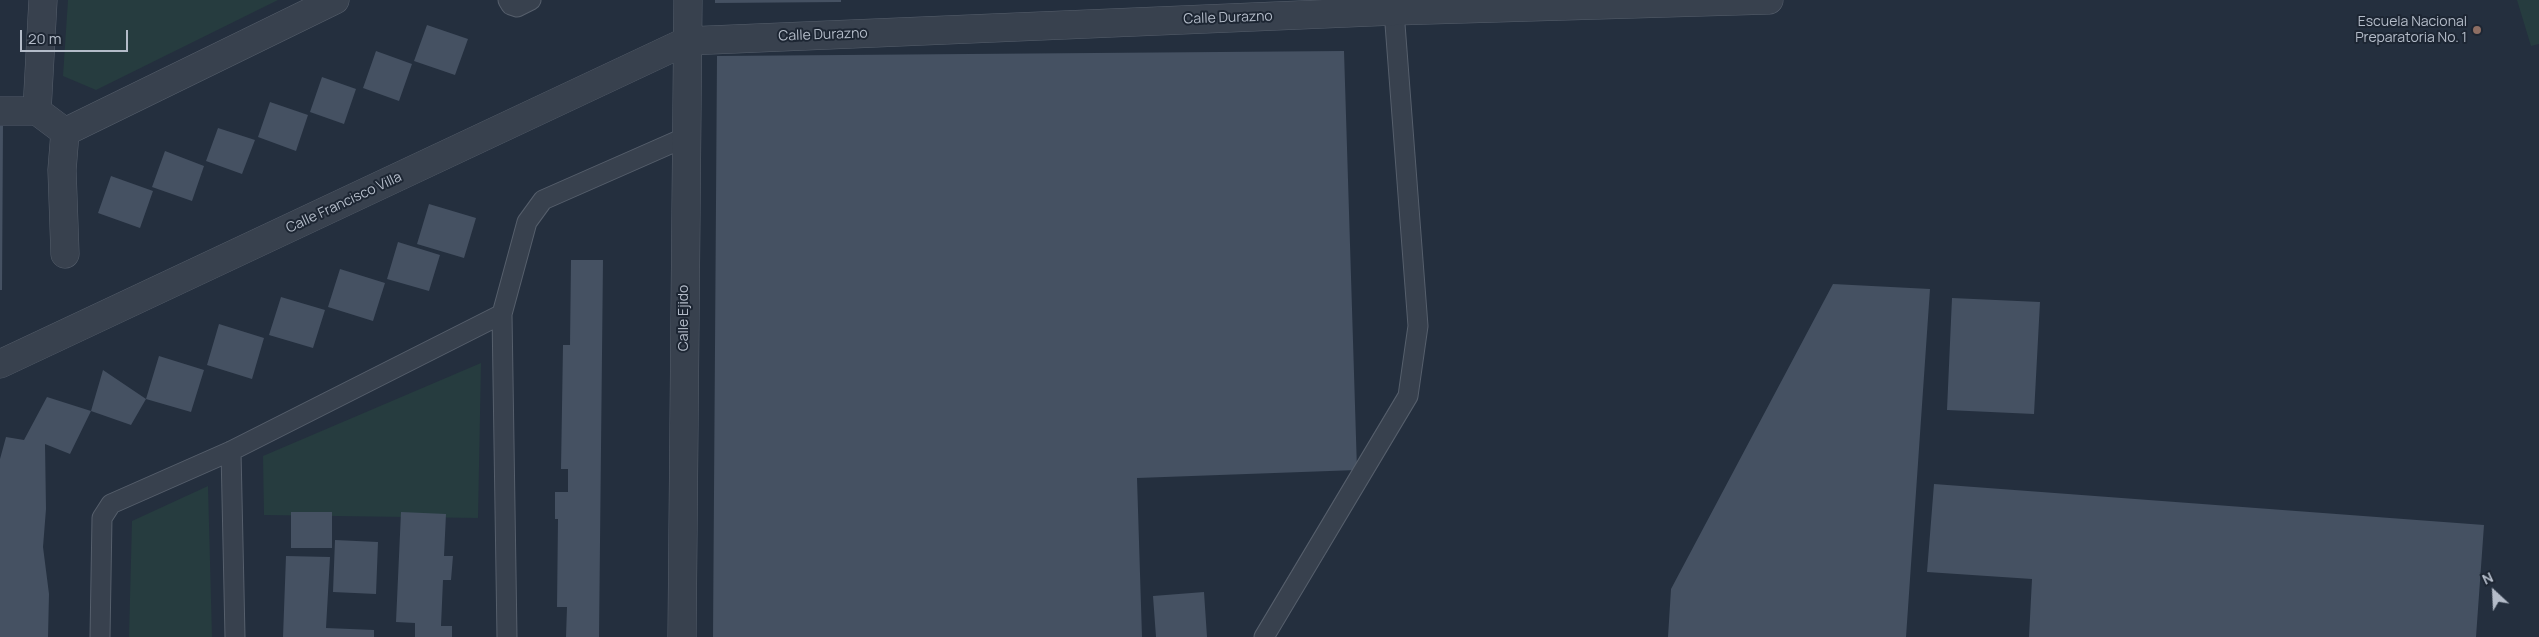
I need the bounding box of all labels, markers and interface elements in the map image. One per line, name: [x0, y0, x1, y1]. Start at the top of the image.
street label: Calle Durazno: [1183, 8, 1273, 28]
place label: Escuela Nacional Preparatoria No. 1: [2355, 14, 2467, 46]
scale bar: [22, 20, 130, 52]
marker: Escuela Nacional Preparatoria No. 1: [2471, 24, 2483, 36]
street label: Calle Durazno: [778, 25, 868, 45]
text: 20 m: [28, 28, 61, 49]
street label: Calle Francisco Villa: [283, 169, 405, 237]
street label: Calle Ejido: [676, 285, 692, 351]
north arrow: [2469, 567, 2519, 617]
text: N: [2479, 567, 2496, 589]

